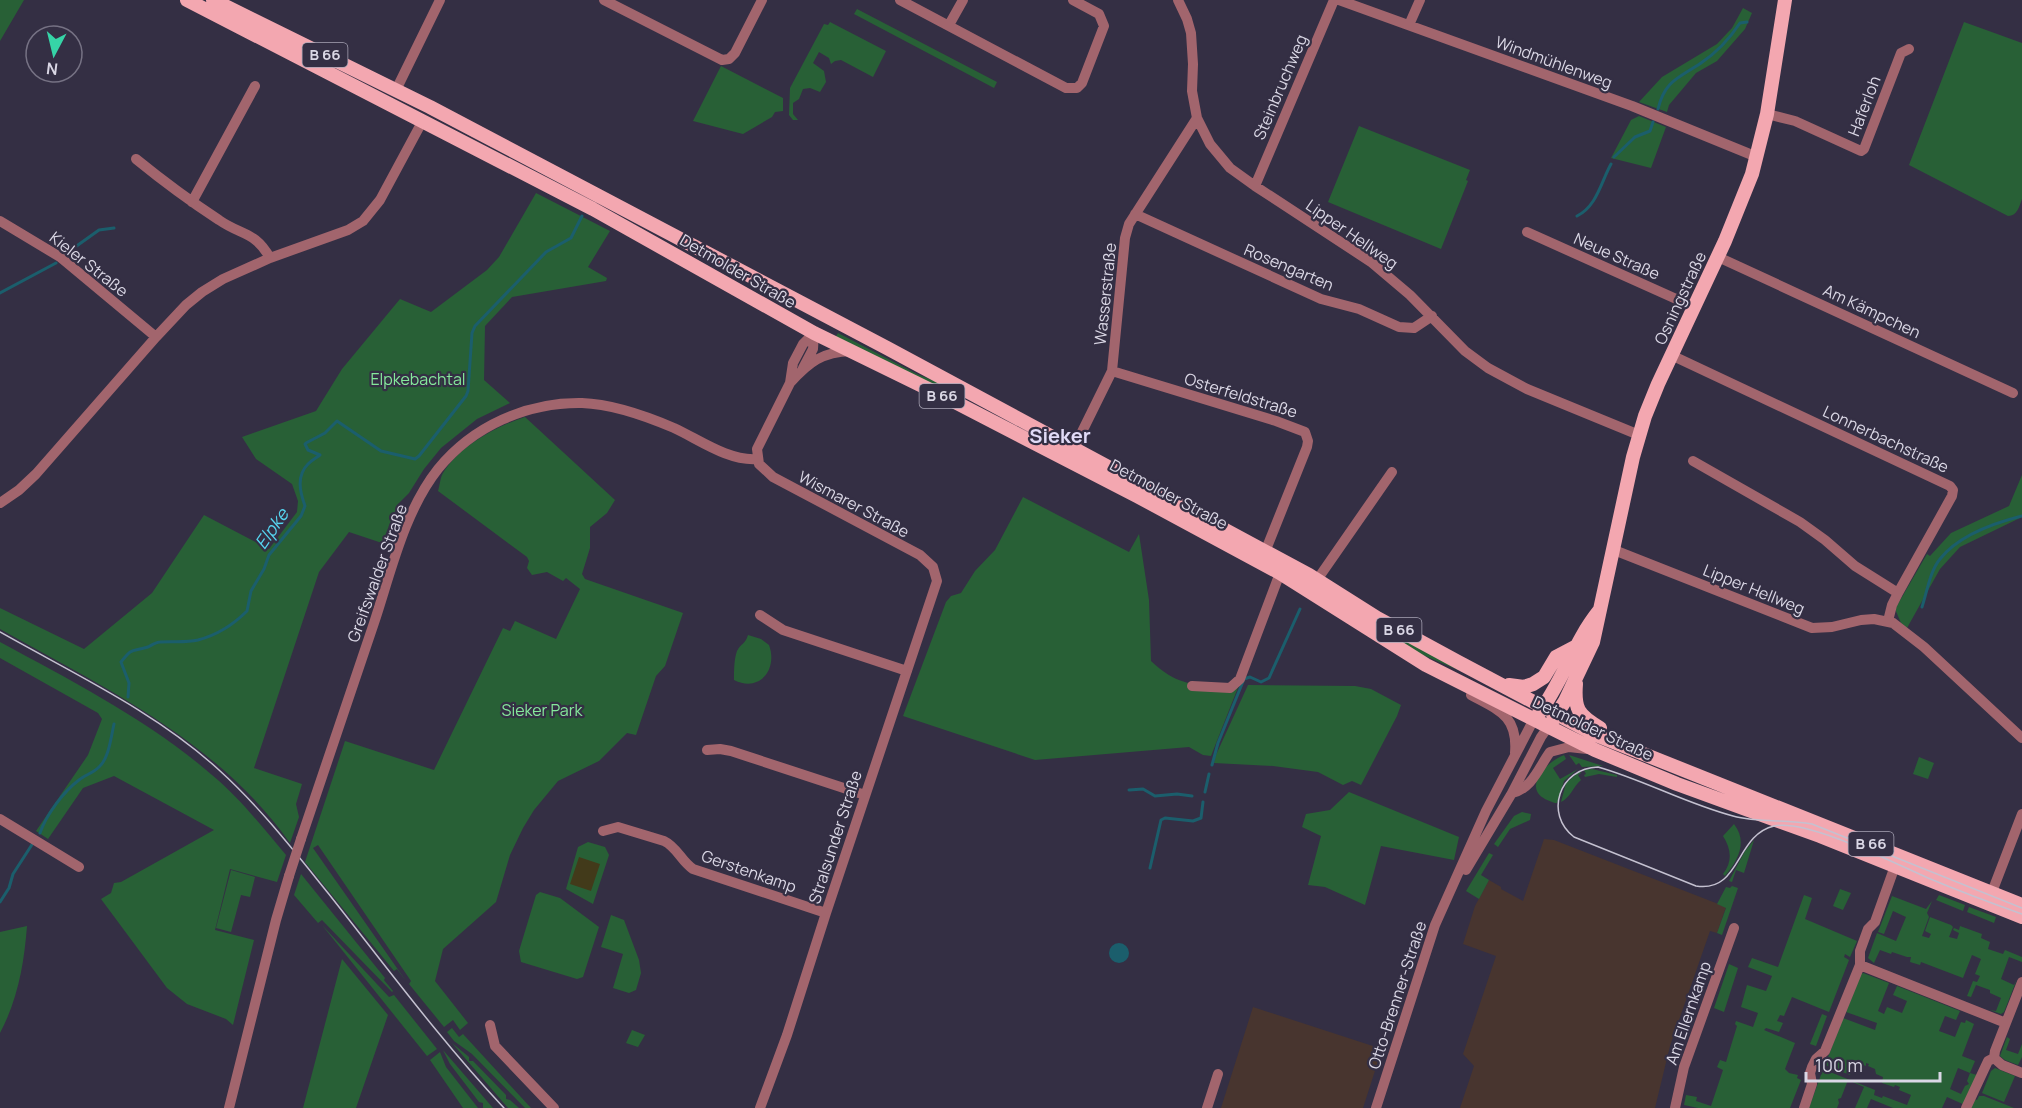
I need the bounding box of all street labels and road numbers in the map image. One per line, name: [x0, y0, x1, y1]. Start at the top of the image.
street label: Steinbruchweg: [1248, 31, 1312, 143]
street label: Windmühlenweg: [1492, 31, 1616, 93]
road number: B 66: [302, 43, 348, 67]
street label: Haferloh: [1842, 73, 1886, 139]
street label: Lipper Hellweg: [1302, 194, 1402, 274]
street label: Kieler Straße: [45, 226, 133, 302]
street label: Neue Straße: [1571, 227, 1663, 285]
street label: Detmolder Straße: [676, 229, 800, 313]
street label: Rosengarten: [1241, 238, 1337, 296]
street label: Wasserstraße: [1089, 242, 1121, 346]
street label: Osningstraße: [1649, 248, 1711, 348]
street label: Am Kämpchen: [1820, 279, 1924, 343]
street label: Osterfeldstraße: [1182, 367, 1300, 423]
road number: B 66: [920, 384, 964, 408]
street label: Lonnerbachstraße: [1819, 400, 1953, 478]
street label: Detmolder Straße: [1106, 454, 1232, 534]
street label: Wismarer Straße: [795, 465, 913, 543]
street label: Greifswalder Straße: [342, 501, 412, 645]
street label: Lipper Hellweg: [1700, 559, 1808, 619]
road number: B 66: [1376, 618, 1422, 642]
street label: Detmolder Straße: [1529, 690, 1657, 766]
street label: Stralsunder Straße: [803, 767, 867, 907]
road number: B 66: [1848, 832, 1894, 856]
street label: Gerstenkamp: [699, 844, 799, 898]
street label: Otto-Brenner-Straße: [1363, 918, 1431, 1072]
street label: Am Ellernkamp: [1660, 958, 1716, 1068]

